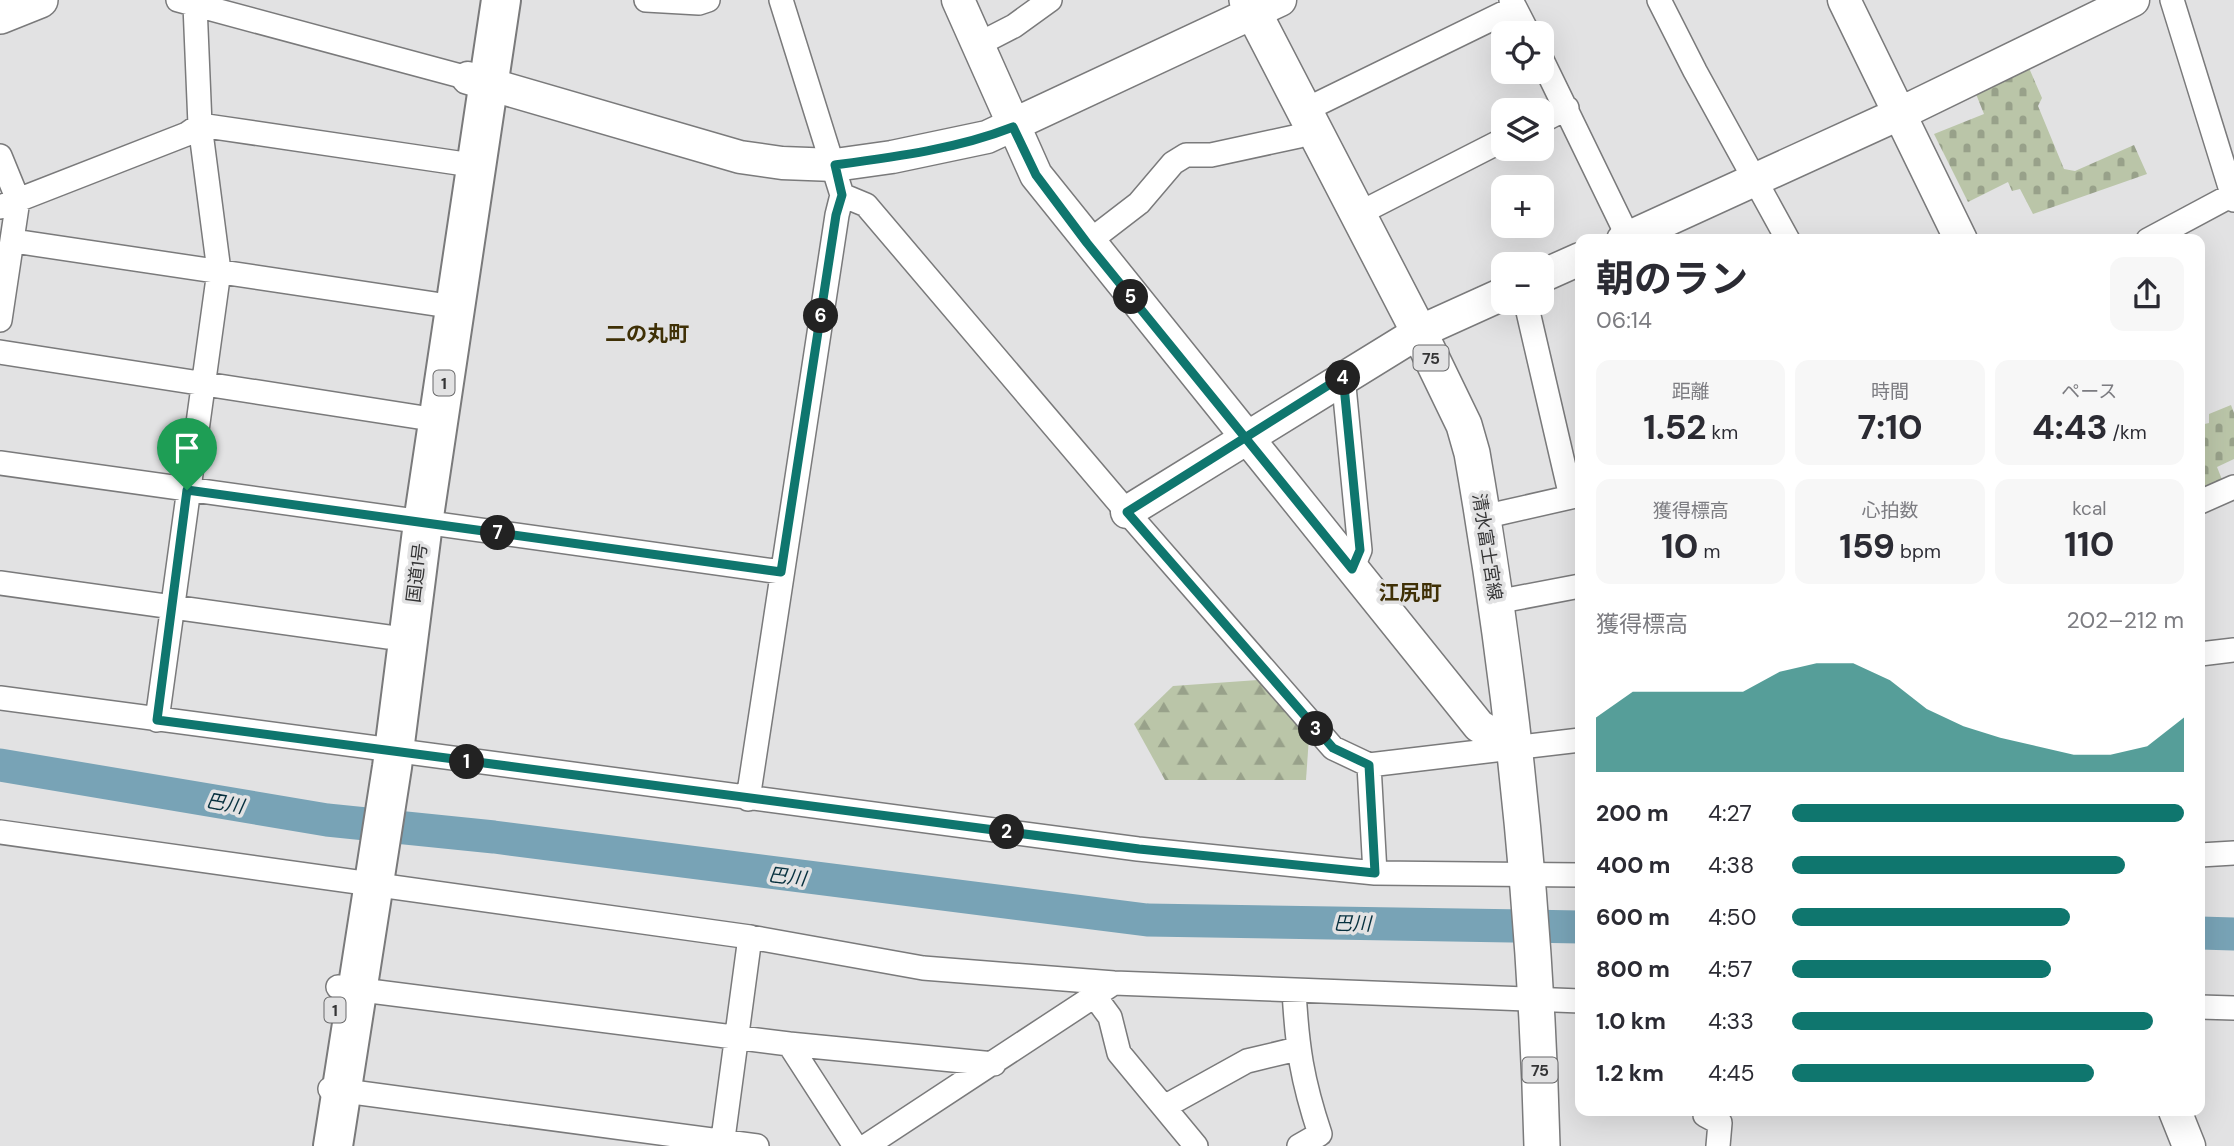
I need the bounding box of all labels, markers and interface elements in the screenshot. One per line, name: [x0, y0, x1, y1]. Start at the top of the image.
map controls: [1491, 21, 1554, 315]
button: locate: [1491, 21, 1554, 84]
button: layers: [1491, 98, 1554, 161]
button: +: [1491, 175, 1554, 238]
button: −: [1491, 252, 1554, 315]
text: 朝のラン: [1596, 254, 1748, 304]
button: share: [2110, 257, 2184, 331]
pin: 5: [1114, 280, 1148, 314]
text: 5: [1125, 284, 1136, 309]
pin: 6: [804, 298, 838, 334]
text: 6: [814, 303, 827, 328]
text: 06:14: [1596, 305, 1652, 335]
district label: 二の丸町: [605, 320, 689, 348]
road number: 75: [1414, 346, 1448, 370]
pin: 4: [1326, 360, 1360, 396]
text: 4: [1336, 365, 1349, 390]
road number: 1: [434, 370, 454, 396]
text: 距離: [1672, 379, 1710, 404]
text: 時間: [1871, 379, 1909, 404]
text: ペース: [2061, 379, 2117, 404]
text: 1.52: [1643, 404, 1707, 450]
text: 7:10: [1857, 404, 1923, 450]
text: 4:43: [2032, 404, 2108, 450]
pin: [157, 418, 217, 490]
text: km: [1707, 420, 1738, 445]
text: /km: [2108, 420, 2147, 445]
icon: arrive: [168, 429, 206, 467]
street label: 清水富士宮線: [1467, 492, 1507, 602]
text: kcal: [2072, 496, 2106, 521]
text: 獲得標高: [1653, 498, 1729, 523]
text: 心拍数: [1861, 498, 1919, 523]
pin: 7: [480, 516, 516, 550]
text: 7: [492, 520, 503, 545]
text: 110: [2064, 521, 2114, 567]
text: 10: [1661, 523, 1698, 569]
text: 159: [1839, 523, 1895, 569]
text: m: [1698, 539, 1720, 564]
text: bpm: [1895, 539, 1941, 564]
street label: 国道1号: [401, 542, 433, 604]
district label: 江尻町: [1379, 579, 1442, 607]
text: 202–212 m: [2067, 605, 2184, 635]
text: 獲得標高: [1596, 609, 1688, 639]
pin: 3: [1298, 712, 1334, 746]
text: 3: [1310, 716, 1321, 741]
pin: 1: [449, 744, 484, 780]
text: 1: [463, 749, 470, 774]
water label: 巴川: [204, 788, 248, 819]
text: 200 m: [1596, 798, 1669, 828]
text: 4:27: [1708, 798, 1752, 828]
pin: 2: [990, 814, 1024, 850]
text: 2: [1001, 819, 1012, 844]
text: 400 m: [1596, 850, 1670, 880]
text: 4:38: [1708, 850, 1754, 880]
water label: 巴川: [767, 862, 809, 891]
text: 600 m: [1596, 902, 1670, 932]
text: 4:50: [1708, 902, 1756, 932]
water label: 巴川: [1333, 911, 1373, 936]
text: 800 m: [1596, 954, 1670, 984]
text: 4:57: [1708, 954, 1753, 984]
road number: 1: [324, 998, 346, 1022]
text: 1.0 km: [1596, 1006, 1666, 1036]
text: 4:33: [1708, 1006, 1754, 1036]
road number: 75: [1522, 1058, 1558, 1082]
text: 1.2 km: [1596, 1058, 1664, 1088]
text: 4:45: [1708, 1058, 1755, 1088]

